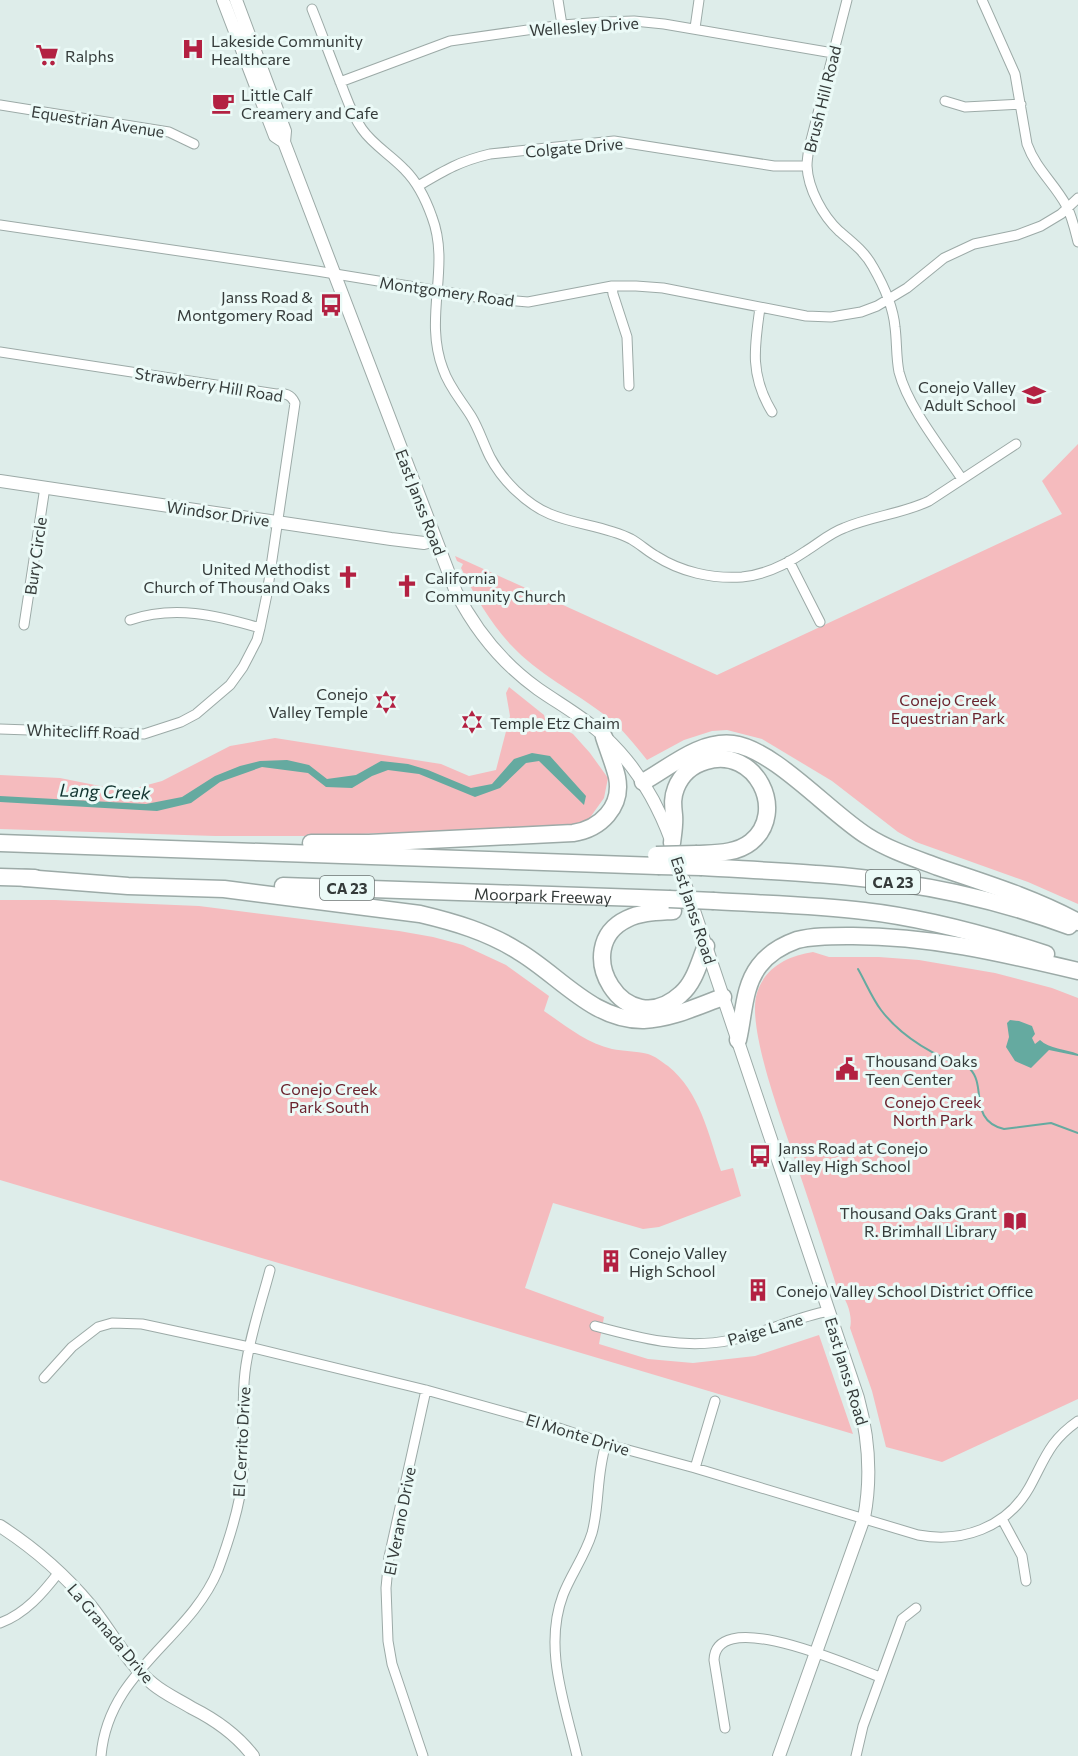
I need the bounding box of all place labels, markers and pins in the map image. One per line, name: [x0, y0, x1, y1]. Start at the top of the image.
place label: Lakeside Community Healthcare: [211, 31, 363, 68]
hospital icon: Lakeside Community Healthcare: [180, 36, 206, 62]
supermarket icon: Ralphs: [34, 42, 60, 68]
place label: Ralphs: [65, 46, 114, 65]
place label: Little Calf Creamery and Cafe: [241, 85, 379, 122]
cafe icon: Little Calf Creamery and Cafe: [210, 90, 236, 116]
place label: Janss Road & Montgomery Road: [177, 287, 313, 324]
bus stop icon: Janss Road & Montgomery Road: [318, 292, 344, 318]
place label: Conejo Valley Adult School: [918, 377, 1016, 414]
school or university icon: Conejo Valley Adult School: [1021, 382, 1047, 408]
place label: United Methodist Church of Thousand Oaks: [143, 559, 330, 596]
church icon: United Methodist Church of Thousand Oaks: [335, 564, 361, 590]
place label: California Community Church: [425, 568, 566, 605]
church icon: California Community Church: [394, 573, 420, 599]
place label: Conejo Valley Temple: [268, 684, 368, 721]
synagogue icon: Conejo Valley Temple: [373, 689, 399, 715]
synagogue icon: Temple Etz Chaim: [459, 709, 485, 735]
place label: Temple Etz Chaim: [490, 713, 620, 732]
place label: Thousand Oaks Teen Center: [865, 1051, 977, 1088]
public building icon: Thousand Oaks Teen Center: [834, 1056, 860, 1082]
place label: Janss Road at Conejo Valley High School: [778, 1138, 928, 1175]
bus stop icon: Janss Road at Conejo Valley High School: [747, 1143, 773, 1169]
place label: Thousand Oaks Grant R. Brimhall Library: [839, 1203, 997, 1240]
library icon: Thousand Oaks Grant R. Brimhall Library: [1002, 1208, 1028, 1234]
place label: Conejo Valley High School: [629, 1243, 727, 1280]
building icon: Conejo Valley High School: [598, 1248, 624, 1274]
building icon: Conejo Valley School District Office: [745, 1277, 771, 1303]
place label: Conejo Valley School District Office: [776, 1281, 1033, 1300]

